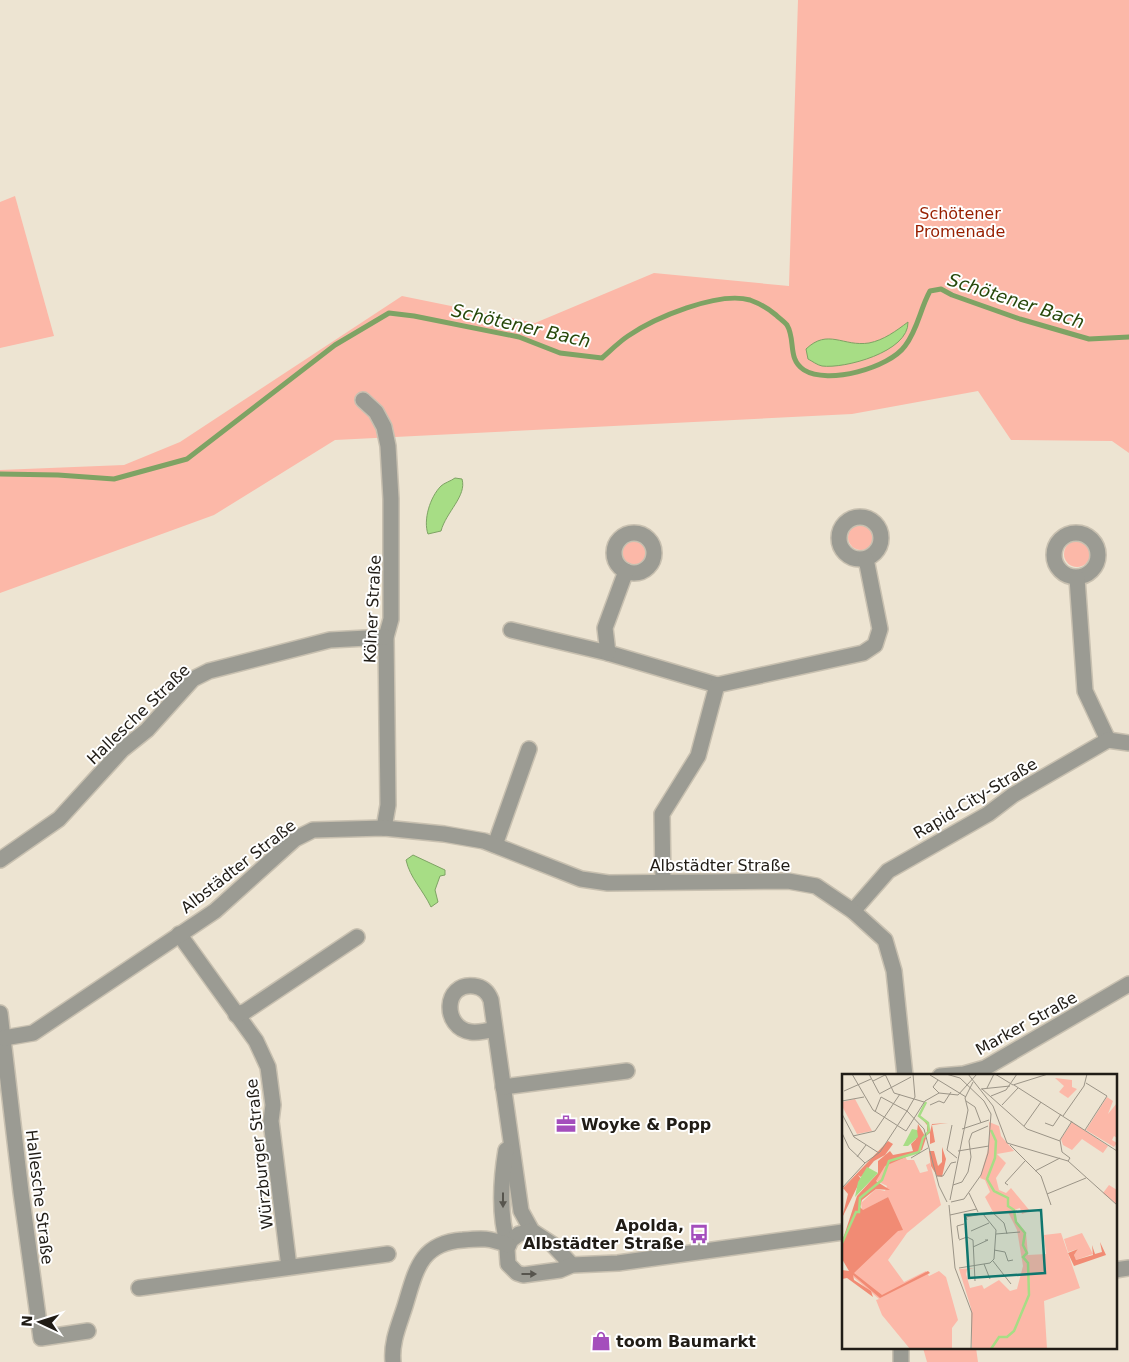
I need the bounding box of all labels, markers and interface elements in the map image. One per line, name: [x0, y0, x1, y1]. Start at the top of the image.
park label: Schötener Promenade: [915, 204, 1005, 241]
water label: Schötener Bach: [945, 269, 1087, 332]
water label: Schötener Bach: [449, 299, 593, 352]
street label: Kölner Straße: [360, 554, 385, 664]
street label: Hallesche Straße: [83, 660, 194, 768]
street label: Rapid-City-Straße: [910, 754, 1040, 843]
street label: Albstädter Straße: [177, 816, 300, 917]
street label: Albstädter Straße: [650, 856, 790, 875]
street label: Marker Straße: [972, 988, 1080, 1059]
inset map: [842, 1074, 1116, 1350]
street label: Würzburger Straße: [242, 1078, 277, 1230]
office icon: Woyke & Popp: [555, 1113, 577, 1135]
place label: Woyke & Popp: [581, 1115, 711, 1134]
street label: Hallesche Straße: [22, 1129, 57, 1265]
one-way arrow: [499, 1192, 507, 1208]
place label: Apolda, Albstädter Straße: [523, 1216, 684, 1253]
bus stop icon: Apolda, Albstädter Straße: [688, 1223, 710, 1245]
one-way arrow: [521, 1270, 537, 1278]
north arrow: [15, 1297, 65, 1347]
text: N: [19, 1315, 35, 1327]
shop icon: toom Baumarkt: [590, 1330, 612, 1352]
place label: toom Baumarkt: [616, 1332, 756, 1351]

